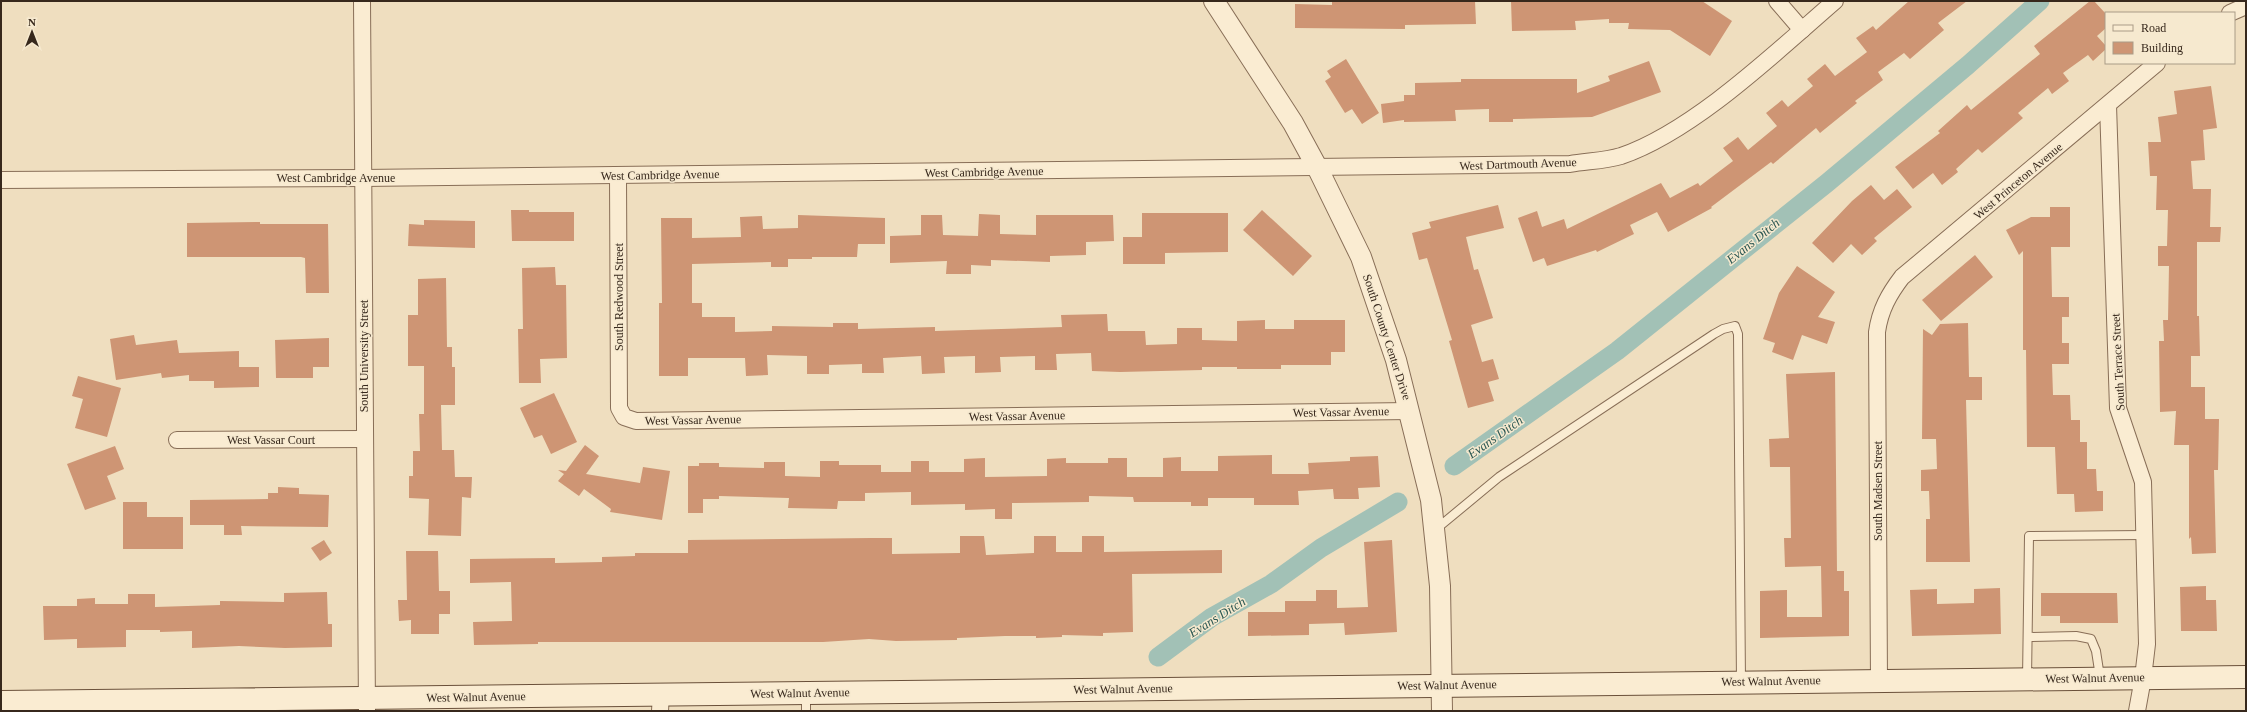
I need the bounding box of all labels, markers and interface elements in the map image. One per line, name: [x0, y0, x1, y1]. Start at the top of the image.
north arrow: [12, 12, 52, 52]
legend: [2105, 12, 2235, 64]
text: N: [28, 16, 36, 28]
text: Road: [2141, 21, 2166, 35]
text: Building: [2141, 41, 2183, 55]
street label: West Princeton Avenue: [1971, 140, 2065, 222]
street label: West Dartmouth Avenue: [1459, 155, 1577, 173]
street label: West Cambridge Avenue: [924, 164, 1044, 180]
street label: West Cambridge Avenue: [600, 167, 720, 183]
street label: West Cambridge Avenue: [277, 171, 395, 185]
water label: Evans Ditch: [1723, 215, 1783, 268]
street label: South Redwood Street: [612, 242, 626, 351]
street label: South County Center Drive: [1360, 272, 1414, 402]
street label: South University Street: [357, 299, 371, 412]
street label: South Terrace Street: [2108, 312, 2128, 411]
street label: West Vassar Avenue: [1293, 404, 1389, 420]
street label: West Vassar Avenue: [969, 408, 1065, 424]
street label: West Vassar Avenue: [645, 412, 741, 428]
water label: Evans Ditch: [1464, 413, 1525, 462]
street label: West Vassar Court: [227, 433, 316, 447]
street label: South Madsen Street: [1871, 440, 1885, 541]
water label: Evans Ditch: [1185, 594, 1248, 641]
street label: West Walnut Avenue: [2045, 670, 2145, 686]
street label: West Walnut Avenue: [1721, 673, 1821, 689]
street label: West Walnut Avenue: [1397, 677, 1497, 693]
street label: West Walnut Avenue: [1073, 681, 1173, 697]
street label: West Walnut Avenue: [750, 685, 850, 701]
street label: West Walnut Avenue: [426, 689, 526, 705]

